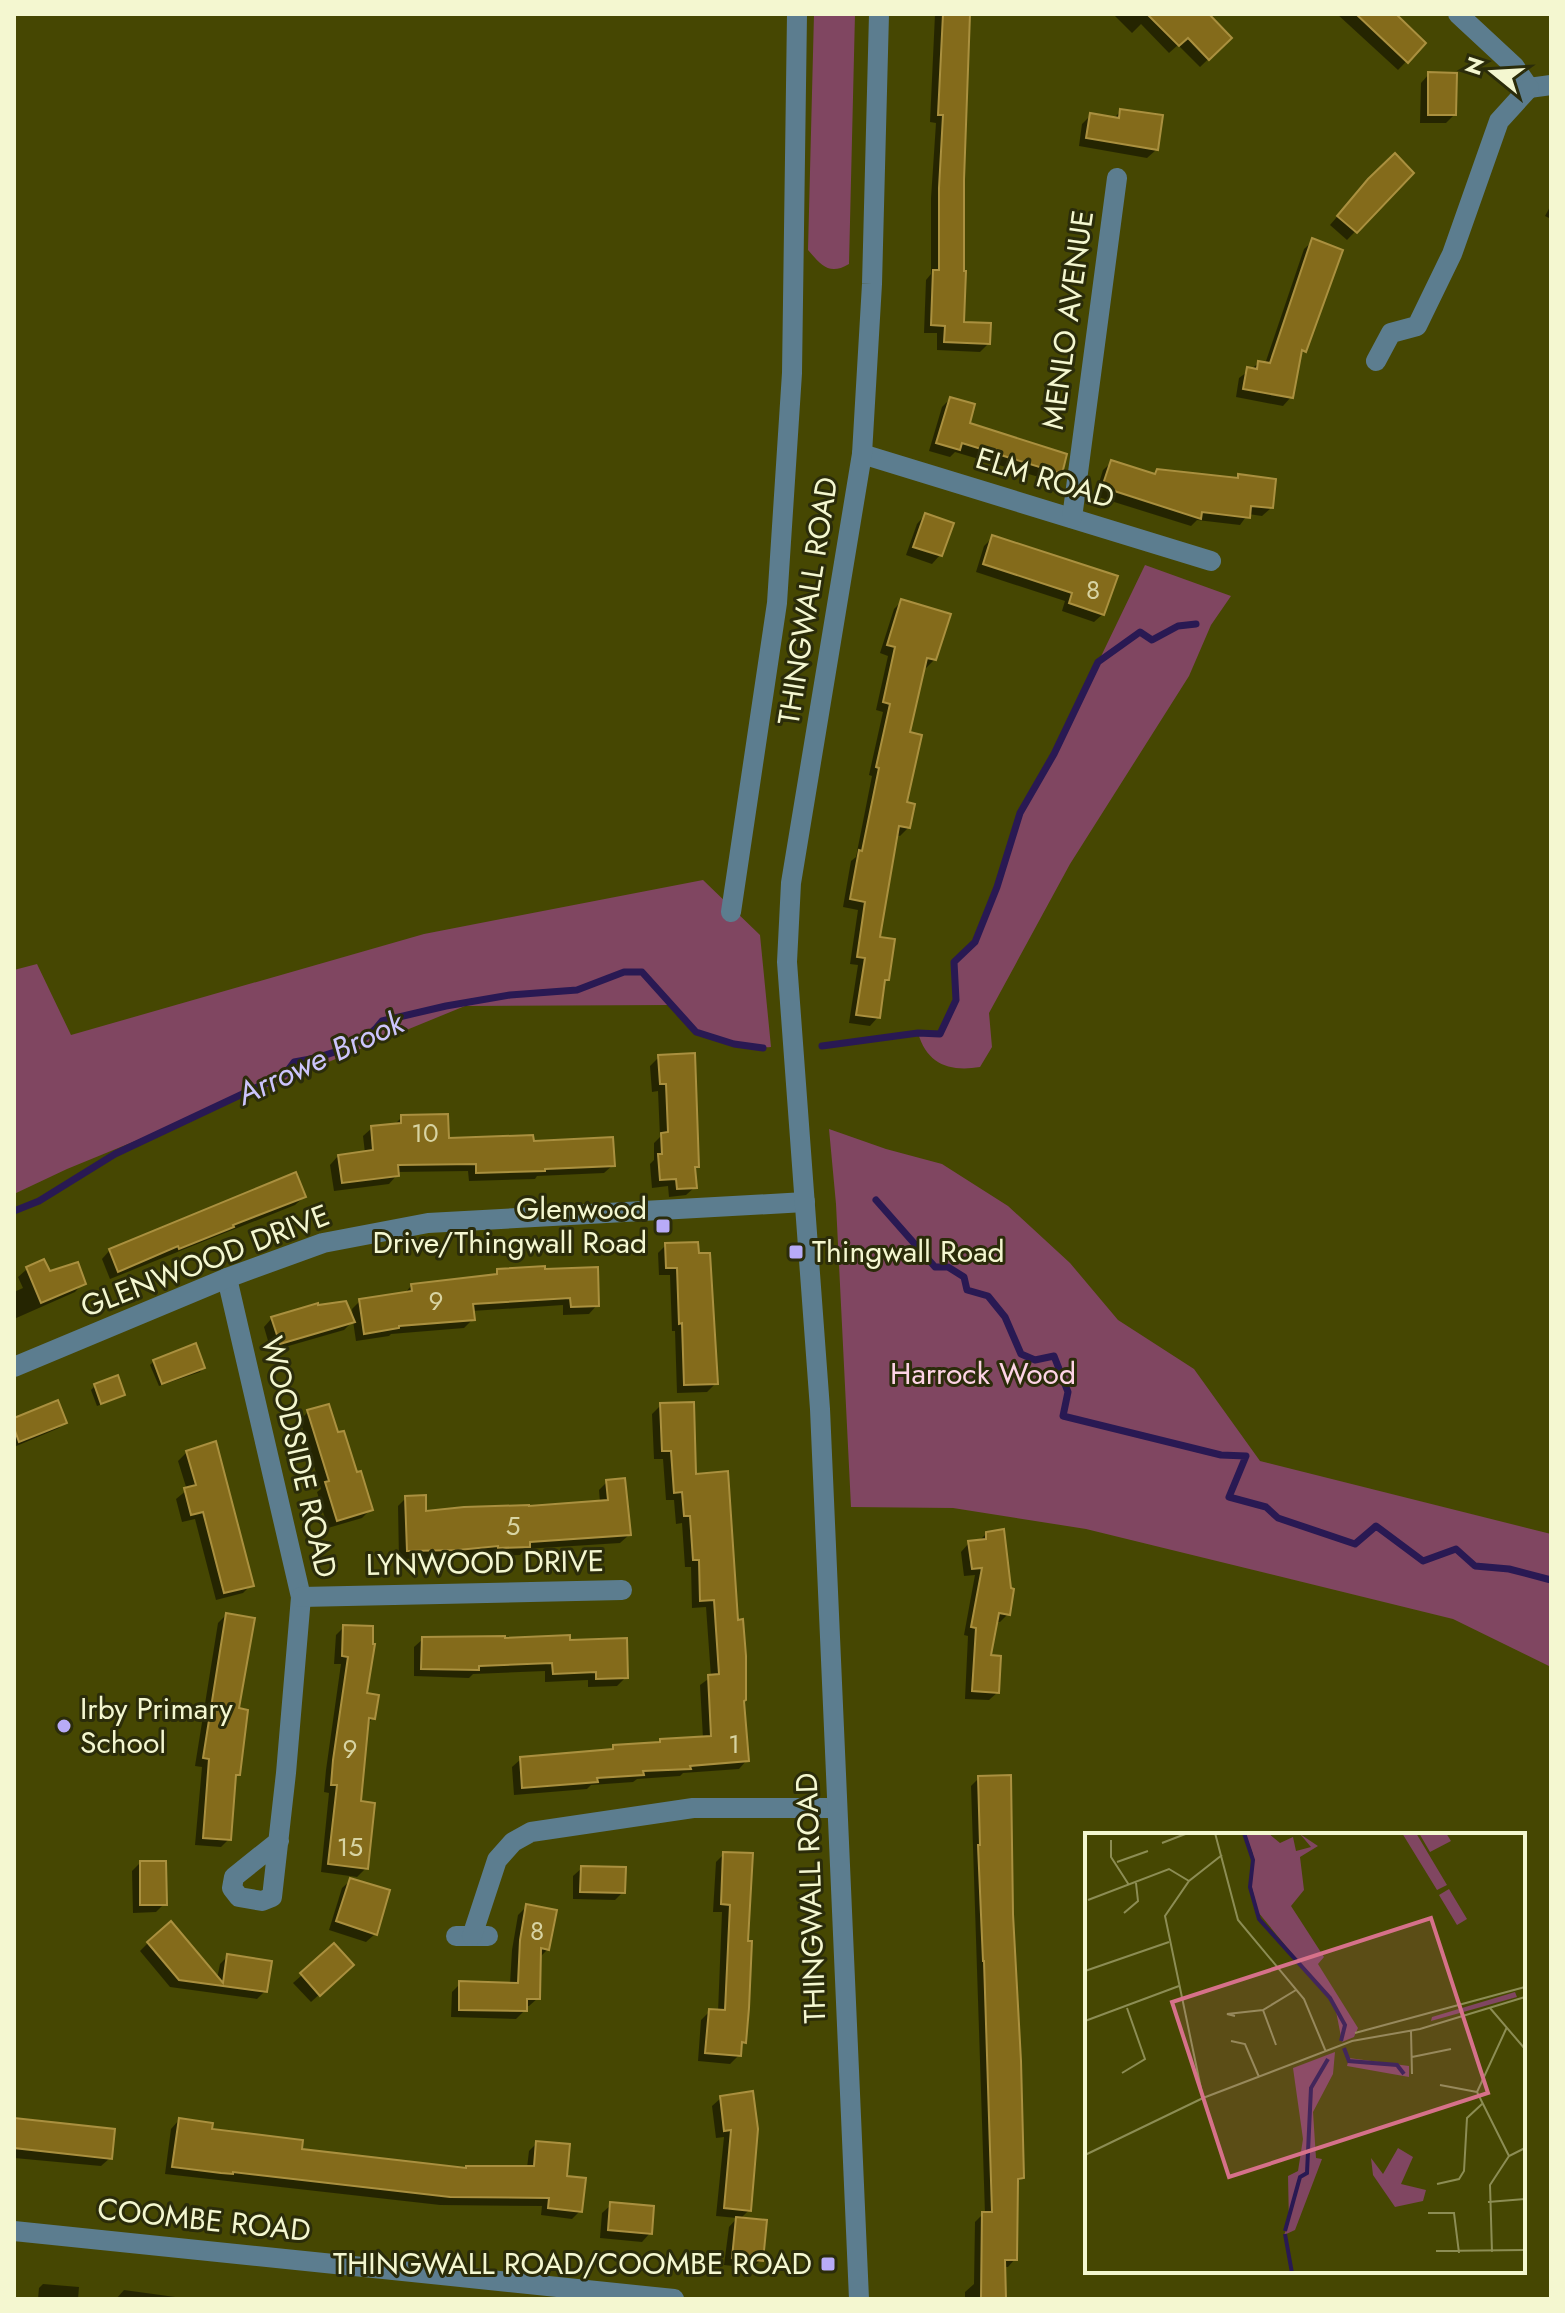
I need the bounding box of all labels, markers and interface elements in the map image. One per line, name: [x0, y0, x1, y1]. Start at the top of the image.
north arrow: [1453, 32, 1533, 112]
text: N: [1456, 53, 1492, 79]
street label: MENLO AVENUE: [1031, 208, 1104, 432]
street label: ELM ROAD: [970, 436, 1120, 519]
street label: THINGWALL ROAD: [767, 474, 848, 728]
house number: 8: [1086, 571, 1100, 609]
water label: Arrowe Brook: [228, 999, 412, 1117]
house number: 10: [411, 1114, 439, 1152]
place label: Glenwood Drive/Thingwall Road: [372, 1187, 647, 1264]
street label: GLENWOOD DRIVE: [74, 1193, 335, 1328]
marker: Glenwood Drive/Thingwall Road: [654, 1217, 672, 1235]
place label: Thingwall Road: [812, 1230, 1005, 1273]
marker: Thingwall Road: [787, 1243, 805, 1261]
house number: 9: [429, 1282, 443, 1320]
street label: WOODSIDE ROAD: [251, 1332, 348, 1582]
park label: Harrock Wood: [890, 1352, 1076, 1395]
house number: 5: [506, 1507, 520, 1545]
street label: LYNWOOD DRIVE: [365, 1539, 605, 1586]
place label: Irby Primary School: [80, 1687, 233, 1764]
marker: Irby Primary School: [55, 1717, 73, 1735]
house number: 1: [728, 1725, 740, 1763]
house number: 9: [343, 1730, 357, 1768]
street label: THINGWALL ROAD: [785, 1772, 836, 2024]
house number: 15: [337, 1828, 363, 1866]
inset map: [1085, 1833, 1525, 2273]
house number: 8: [530, 1912, 544, 1950]
street label: COOMBE ROAD: [95, 2187, 313, 2252]
place label: THINGWALL ROAD/COOMBE ROAD: [333, 2242, 812, 2285]
marker: THINGWALL ROAD/COOMBE ROAD: [819, 2255, 837, 2273]

